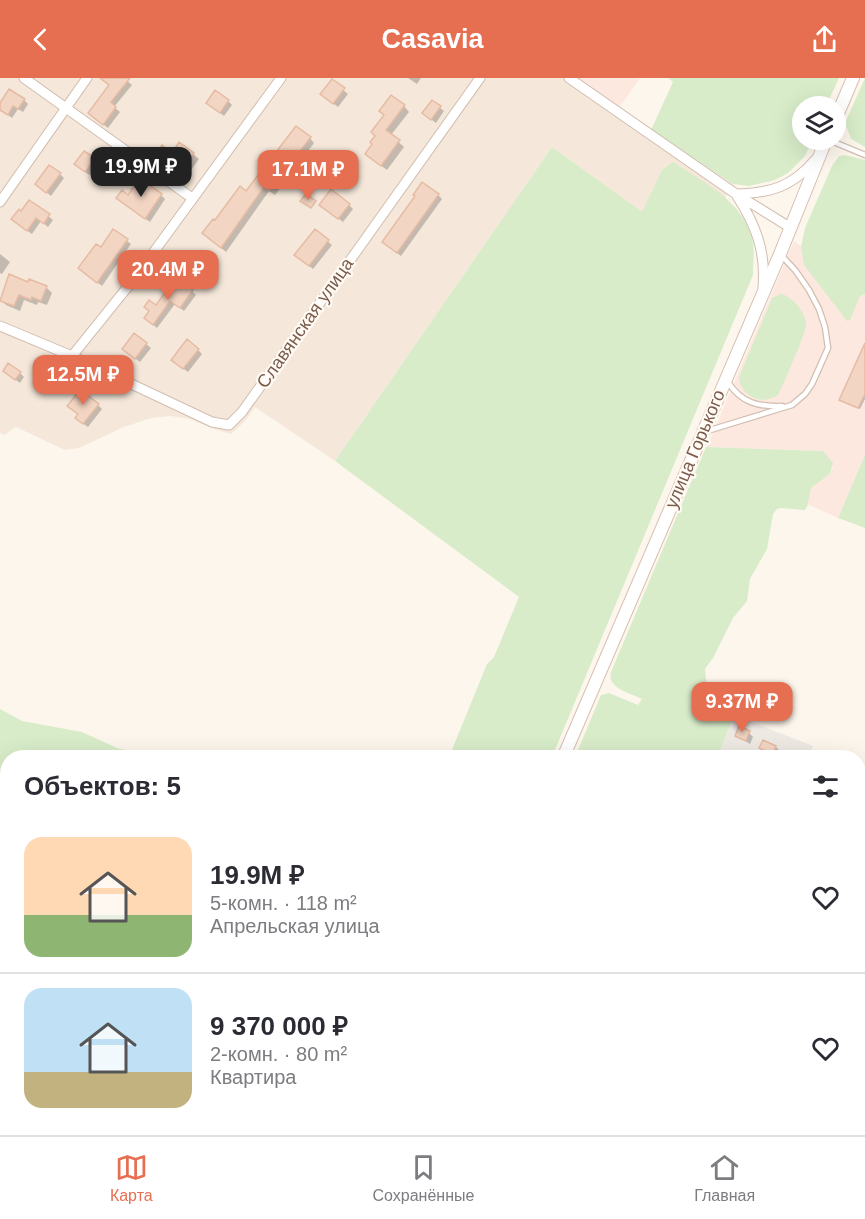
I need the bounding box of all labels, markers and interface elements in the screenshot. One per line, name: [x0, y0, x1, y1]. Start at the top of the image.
icon: back: [24, 23, 57, 56]
icon: share: [808, 23, 841, 56]
text: Casavia: [381, 24, 484, 54]
map controls: [792, 96, 846, 150]
button: layers: [792, 96, 846, 150]
pin: 19.9M ₽: [86, 147, 196, 198]
pin: 17.1M ₽: [253, 150, 363, 201]
text: 19.9M ₽: [105, 155, 177, 177]
text: 17.1M ₽: [272, 158, 344, 180]
pin: 20.4M ₽: [113, 250, 223, 301]
street label: Славянская улица: [253, 253, 358, 392]
text: 20.4M ₽: [132, 258, 204, 280]
pin: 12.5M ₽: [28, 355, 138, 406]
text: 12.5M ₽: [47, 363, 119, 385]
street label: улица Горького: [661, 387, 729, 511]
pin: 9.37M ₽: [687, 682, 797, 733]
text: 9.37M ₽: [706, 690, 778, 712]
icon: filters: [809, 770, 842, 803]
text: Объектов: 5: [24, 771, 181, 801]
text: 19.9M ₽: [210, 860, 305, 890]
icon: home: [72, 861, 144, 933]
icon: heart: [809, 881, 842, 914]
text: 5-комн. · 118 m²: [210, 892, 357, 914]
text: Апрельская улица: [210, 915, 380, 937]
text: 9 370 000 ₽: [210, 1011, 348, 1041]
icon: home: [72, 1012, 144, 1084]
icon: heart: [809, 1032, 842, 1065]
text: 2-комн. · 80 m²: [210, 1043, 347, 1065]
text: Квартира: [210, 1066, 296, 1088]
tab: Карта: [110, 1151, 153, 1205]
tab: Сохранённые: [373, 1151, 474, 1205]
tab: Главная: [694, 1151, 755, 1205]

